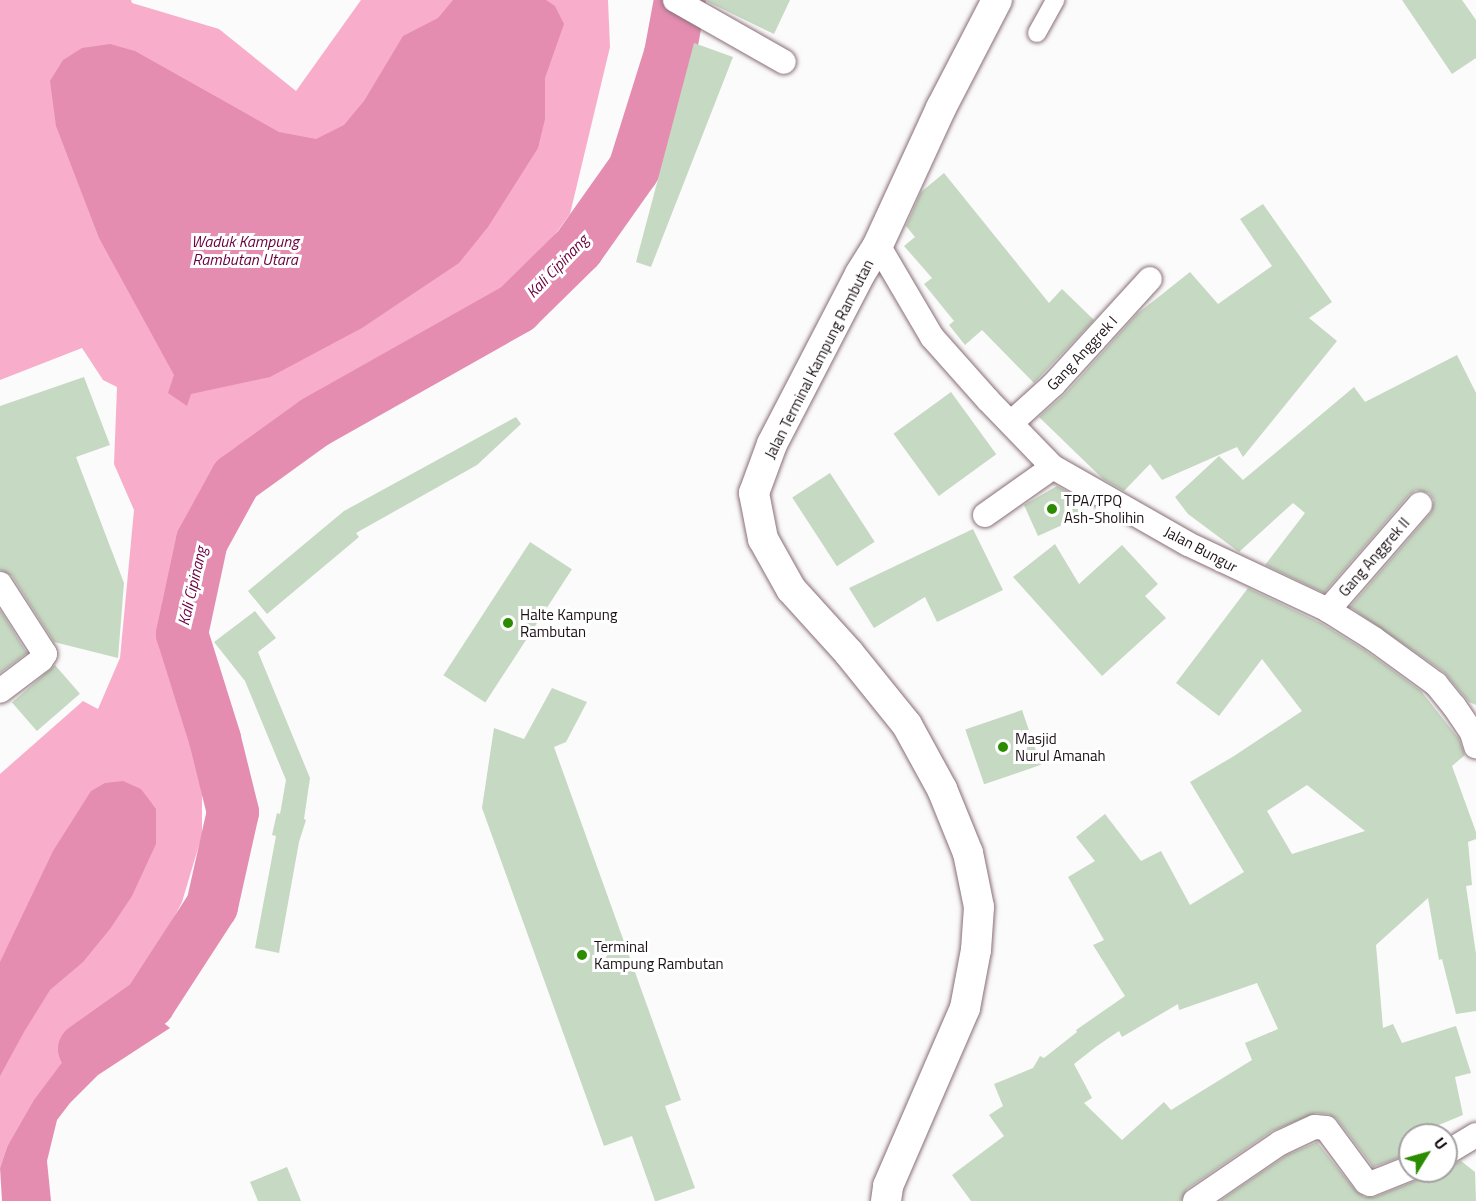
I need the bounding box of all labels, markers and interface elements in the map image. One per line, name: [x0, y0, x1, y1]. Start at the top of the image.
water label: Kali Cipinang: [522, 230, 592, 302]
water label: Waduk Kampung Rambutan Utara: [191, 231, 299, 269]
street label: Jalan Terminal Kampung Rambutan: [761, 256, 877, 462]
street label: Gang Anggrek I: [1043, 312, 1121, 394]
place label: TPA/TPQ Ash-Sholihin: [1064, 491, 1144, 526]
marker: TPA/TPQ Ash-Sholihin: [1045, 502, 1059, 516]
street label: Gang Anggrek II: [1335, 514, 1413, 600]
street label: Jalan Bungur: [1161, 522, 1241, 576]
water label: Kali Cipinang: [174, 545, 210, 627]
place label: Halte Kampung Rambutan: [520, 605, 617, 640]
marker: Halte Kampung Rambutan: [501, 616, 515, 630]
place label: Masjid Nurul Amanah: [1015, 729, 1106, 764]
marker: Masjid Nurul Amanah: [996, 740, 1010, 754]
place label: Terminal Kampung Rambutan: [594, 937, 724, 972]
marker: Terminal Kampung Rambutan: [575, 948, 589, 962]
north arrow: [1398, 1123, 1458, 1183]
text: U: [1428, 1132, 1454, 1155]

